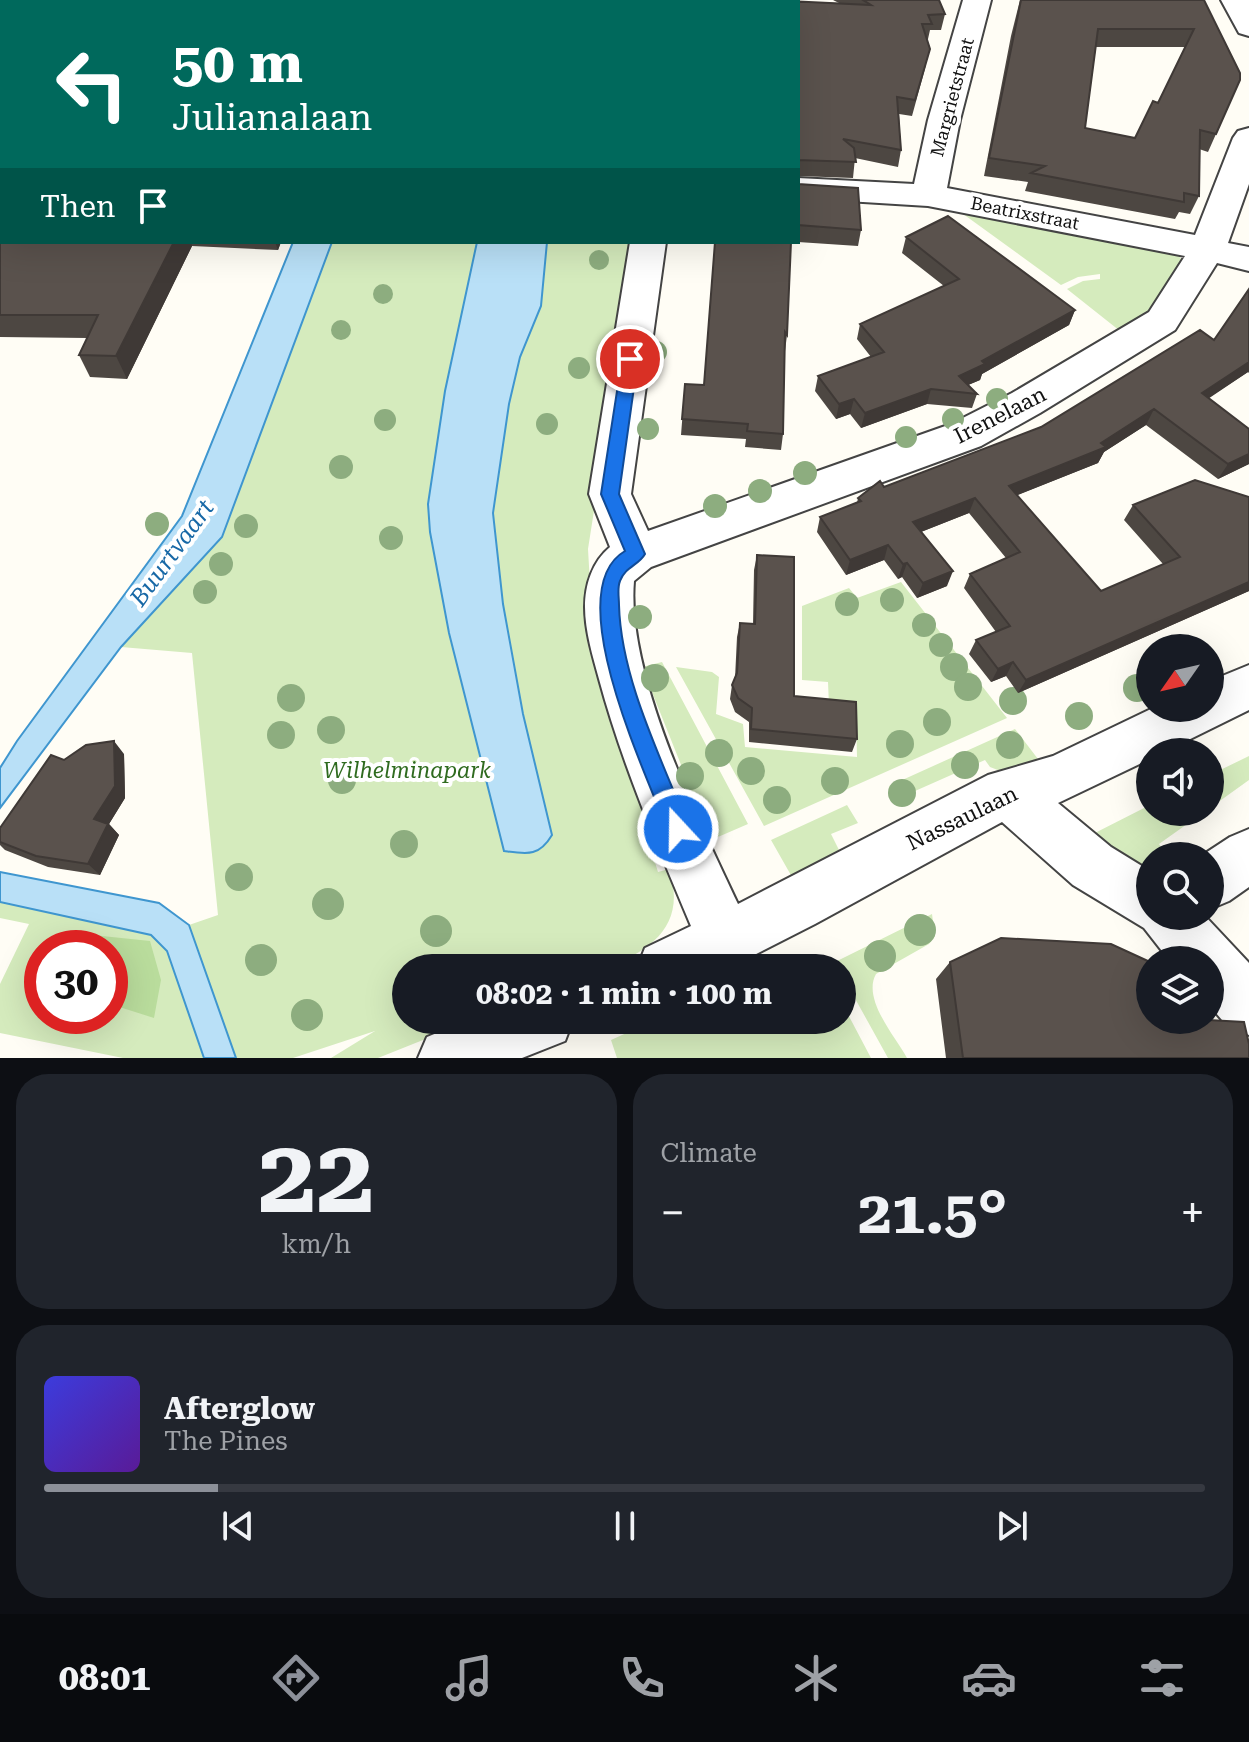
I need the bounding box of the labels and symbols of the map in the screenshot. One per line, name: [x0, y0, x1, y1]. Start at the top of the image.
street label: Margrietstraat: [926, 35, 978, 159]
street label: Beatrixstraat: [969, 192, 1081, 234]
pin: [596, 325, 664, 393]
street label: Irenelaan: [950, 381, 1050, 449]
water label: Buurtvaart: [124, 494, 220, 612]
north arrow: [1136, 634, 1224, 722]
park label: Wilhelminapark: [323, 758, 491, 783]
street label: Nassaulaan: [903, 780, 1021, 856]
position arrow: [636, 787, 720, 871]
speed limit sign: 30: [24, 930, 128, 1034]

